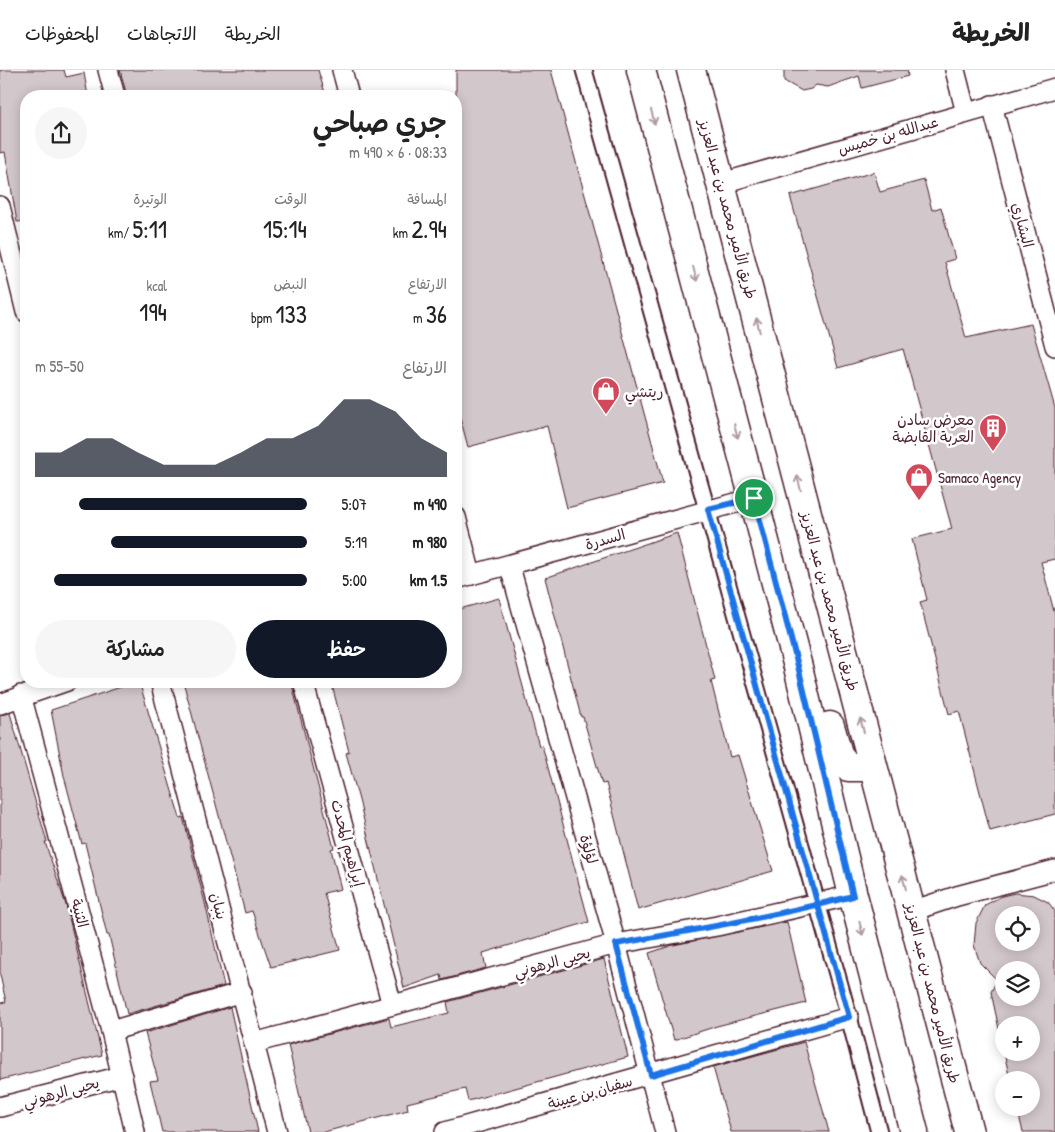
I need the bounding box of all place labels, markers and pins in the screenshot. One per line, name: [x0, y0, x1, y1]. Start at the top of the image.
shop icon: ريتشي: [591, 376, 621, 415]
place label: ريتشي: [625, 381, 663, 405]
place label: معرض سادن العربة القابضة: [892, 409, 974, 447]
building icon: معرض سادن العربة القابضة: [978, 413, 1008, 452]
shop icon: Samaco Agency: [904, 462, 934, 501]
place label: Samaco Agency: [938, 467, 1021, 488]
pin: [733, 477, 775, 519]

